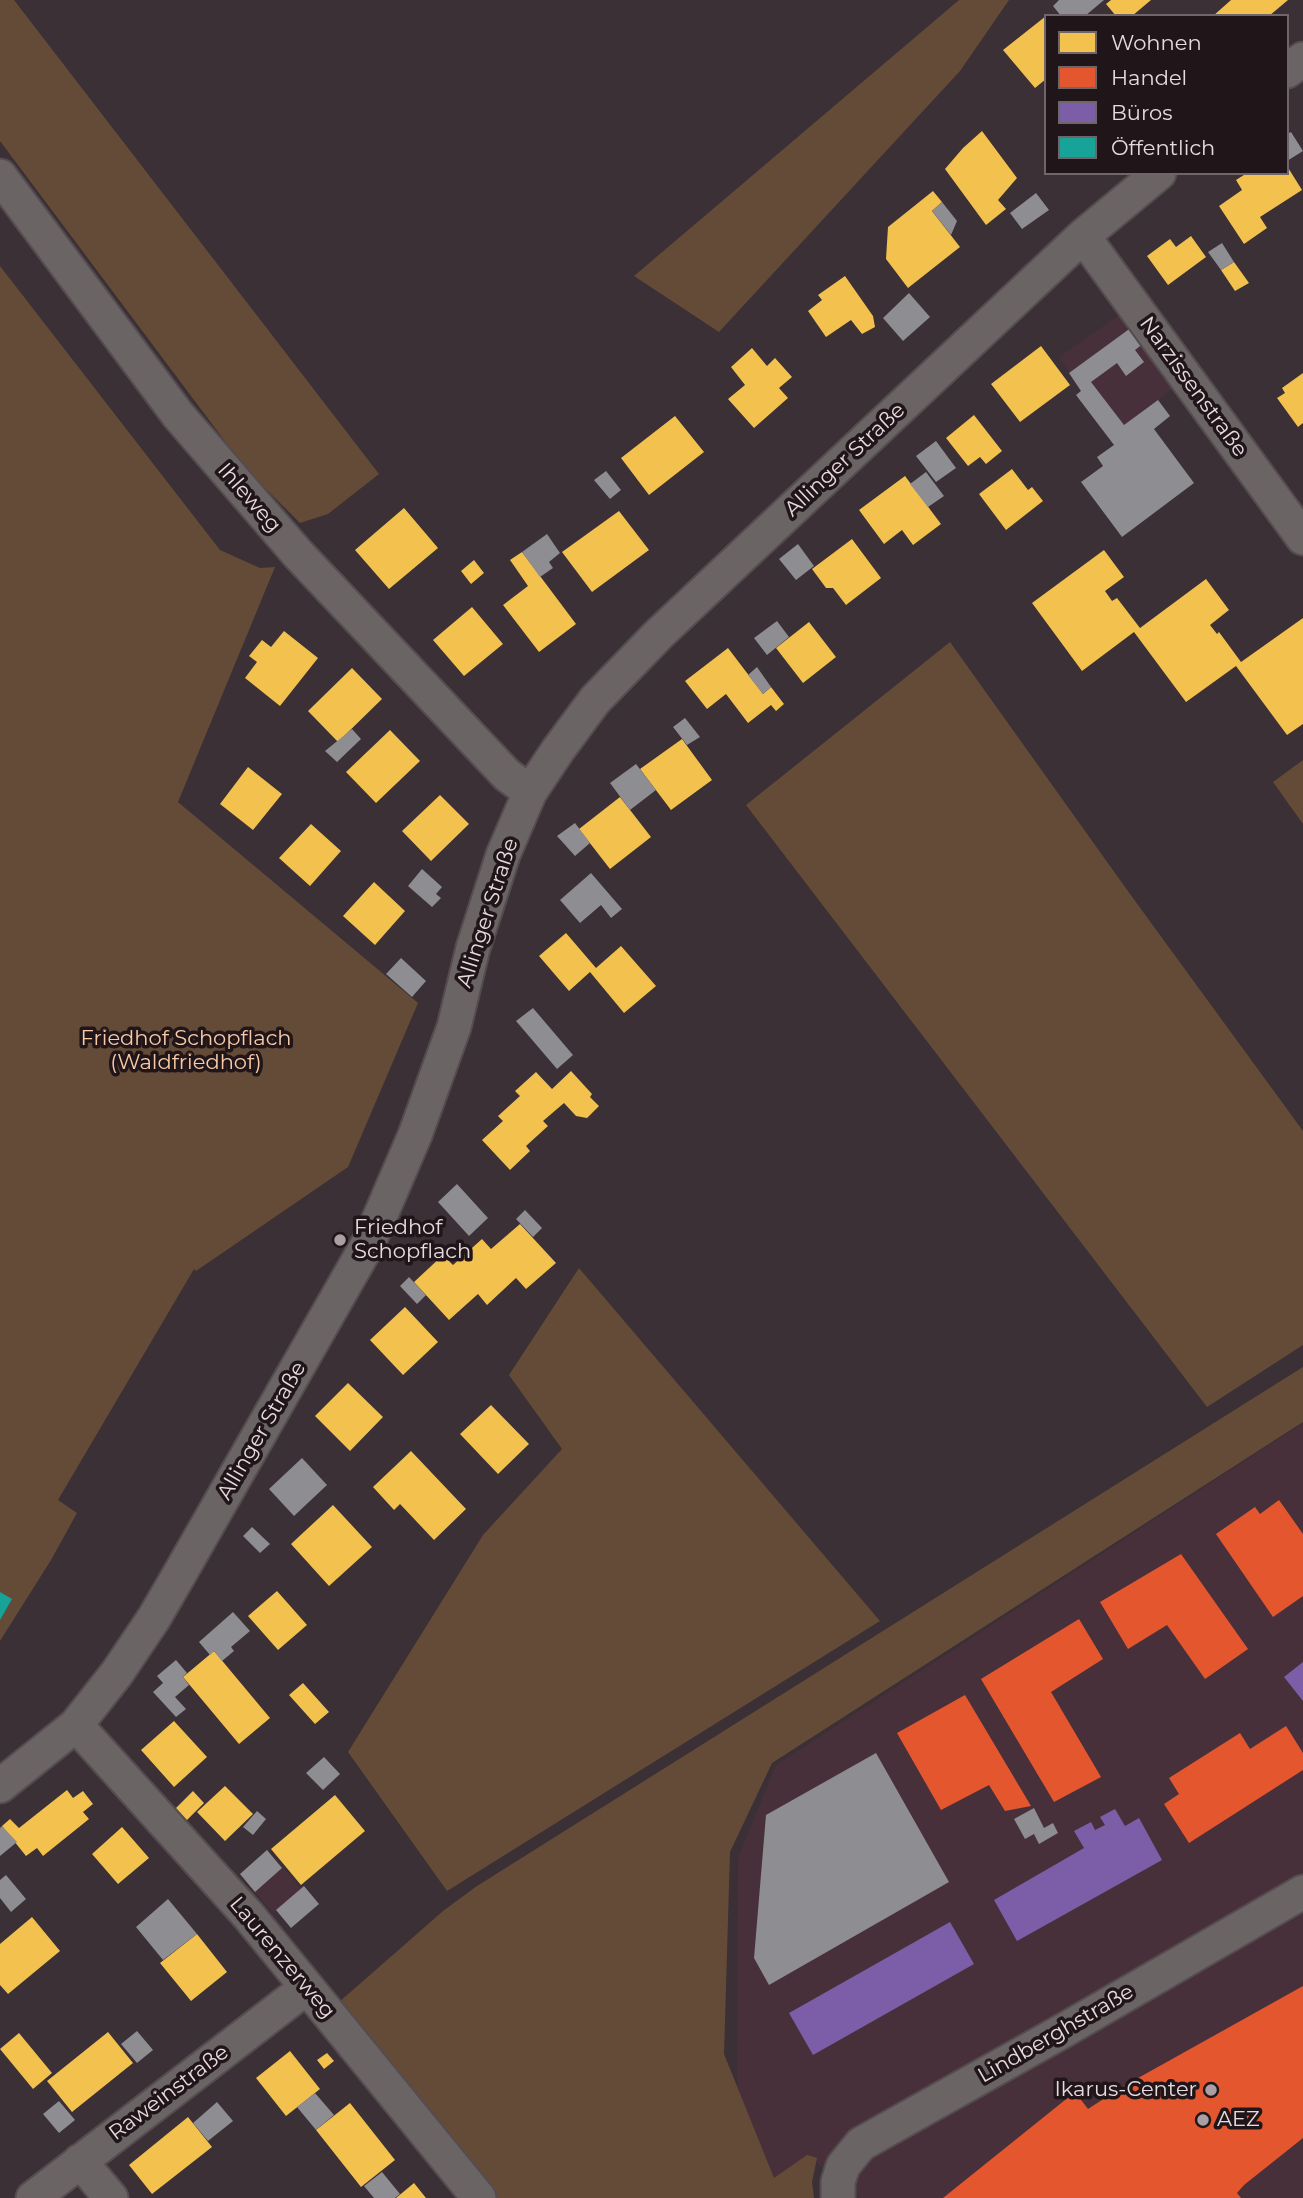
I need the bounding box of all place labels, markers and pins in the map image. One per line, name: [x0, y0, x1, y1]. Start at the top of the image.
place label: Friedhof Schopflach: [354, 1215, 471, 1265]
marker: Friedhof Schopflach: [332, 1232, 348, 1248]
place label: Ikarus-Center: [1054, 2077, 1197, 2103]
marker: Ikarus-Center: [1203, 2082, 1219, 2098]
place label: AEZ: [1217, 2107, 1260, 2133]
marker: AEZ: [1195, 2112, 1211, 2128]

